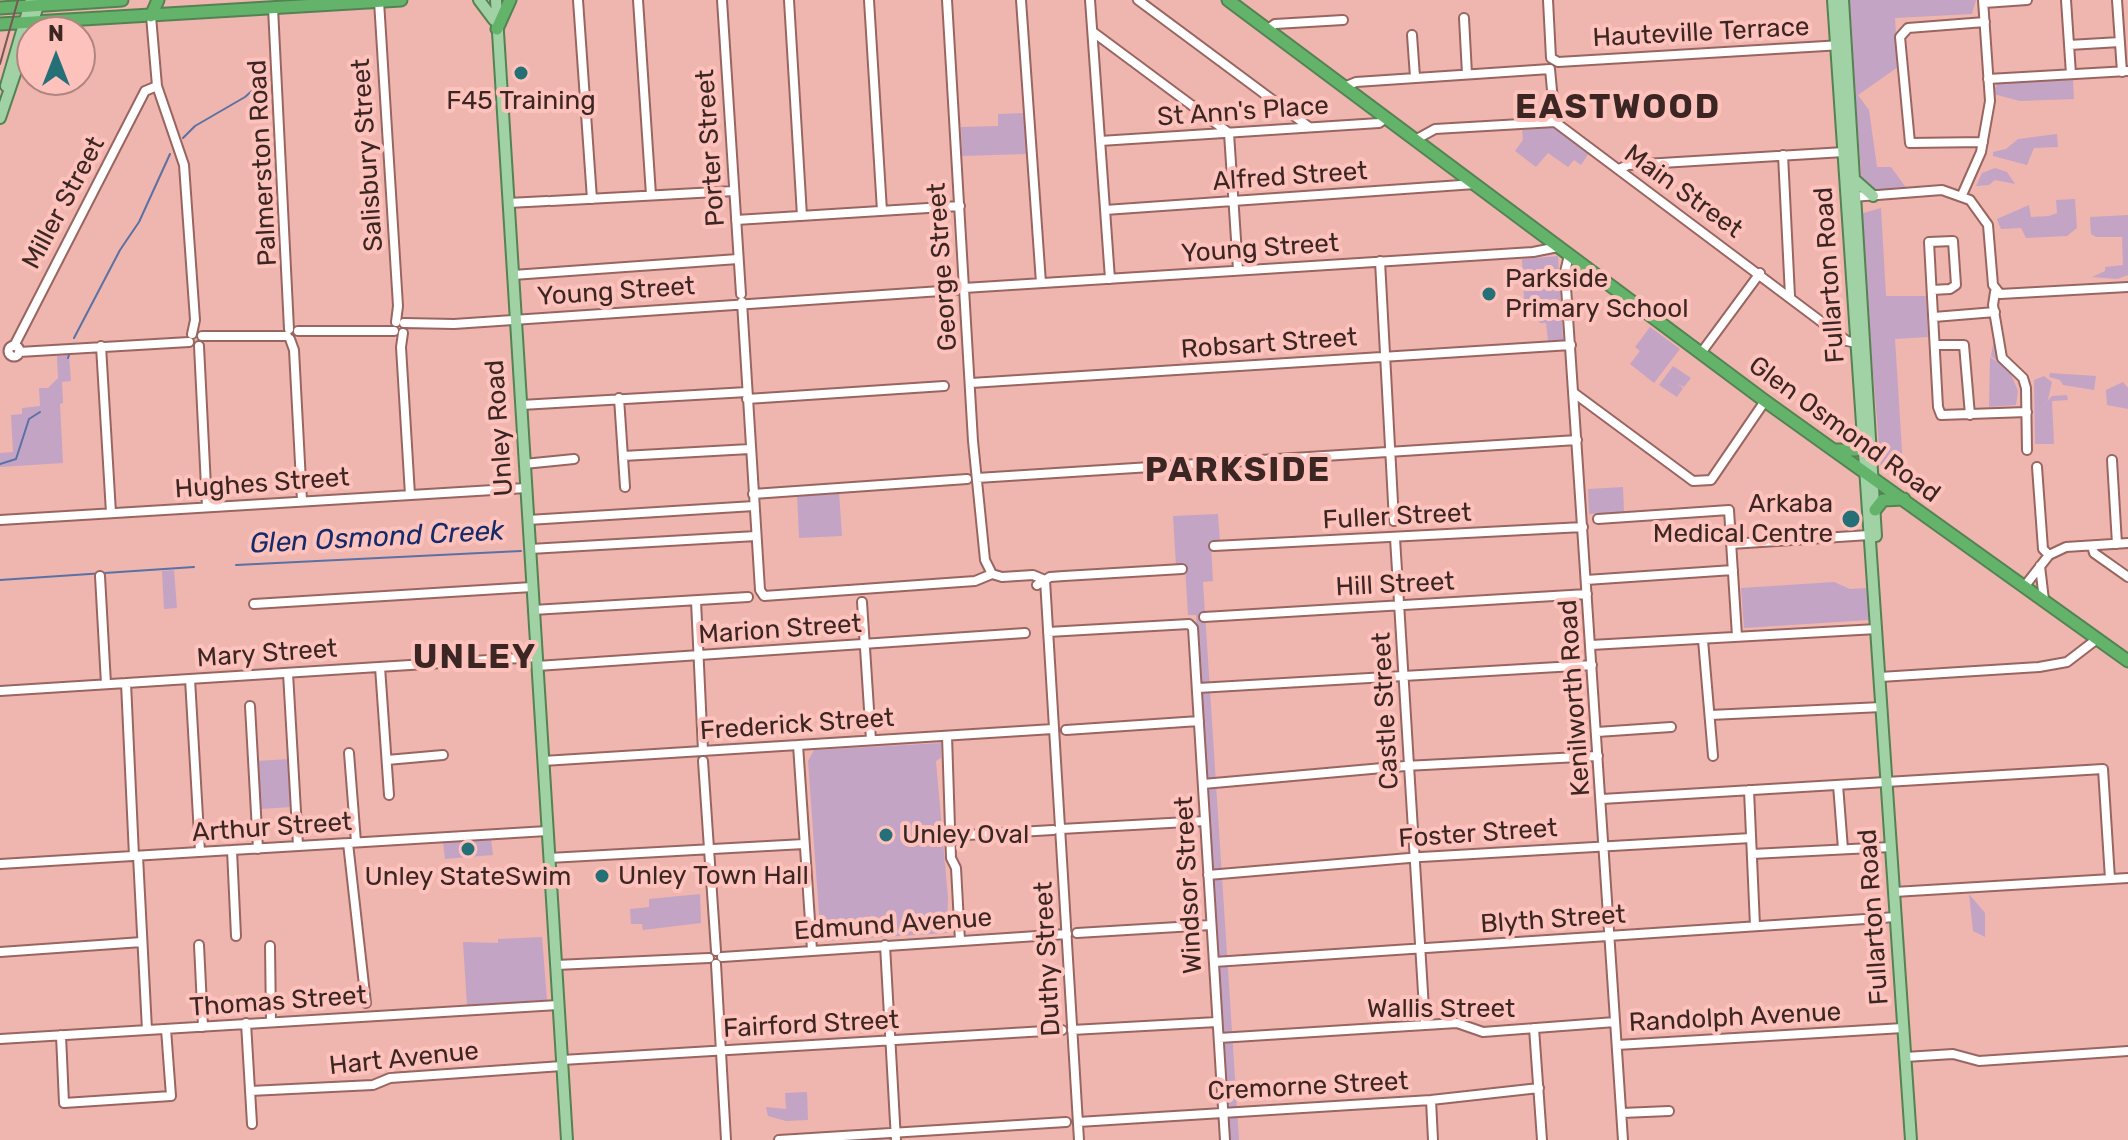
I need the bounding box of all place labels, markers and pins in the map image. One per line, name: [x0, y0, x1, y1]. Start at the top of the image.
marker: F45 Training: [512, 64, 530, 82]
place label: F45 Training: [446, 85, 596, 117]
place label: Parkside Primary School: [1505, 263, 1688, 324]
marker: Parkside Primary School: [1480, 285, 1498, 303]
place label: Arkaba Medical Centre: [1653, 488, 1833, 550]
marker: Arkaba Medical Centre: [1840, 508, 1862, 530]
place label: Unley Oval: [902, 819, 1029, 851]
marker: Unley Oval: [877, 826, 895, 844]
marker: Unley StateSwim: [459, 840, 477, 858]
place label: Unley Town Hall: [618, 860, 809, 892]
place label: Unley StateSwim: [365, 861, 571, 893]
marker: Unley Town Hall: [593, 867, 611, 885]

